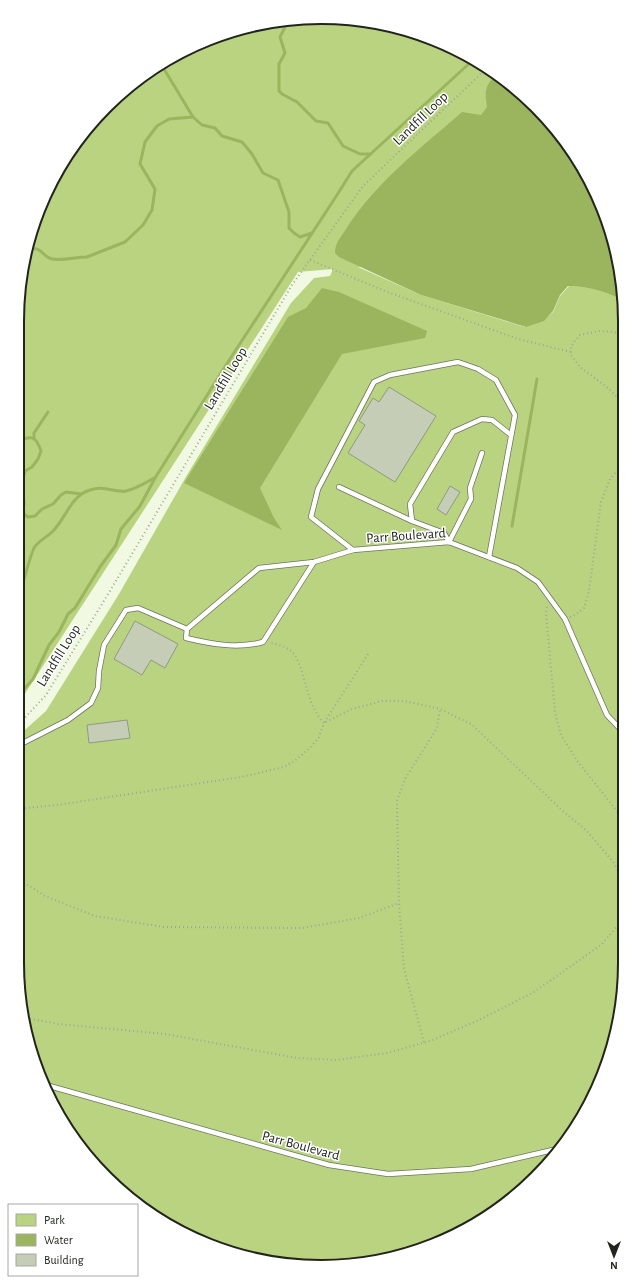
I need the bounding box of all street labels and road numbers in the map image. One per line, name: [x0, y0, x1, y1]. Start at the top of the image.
street label: Landfill Loop: [391, 89, 451, 148]
street label: Landfill Loop: [202, 345, 250, 412]
street label: Parr Boulevard: [366, 526, 446, 546]
street label: Landfill Loop: [34, 622, 83, 689]
street label: Parr Boulevard: [260, 1129, 341, 1163]

